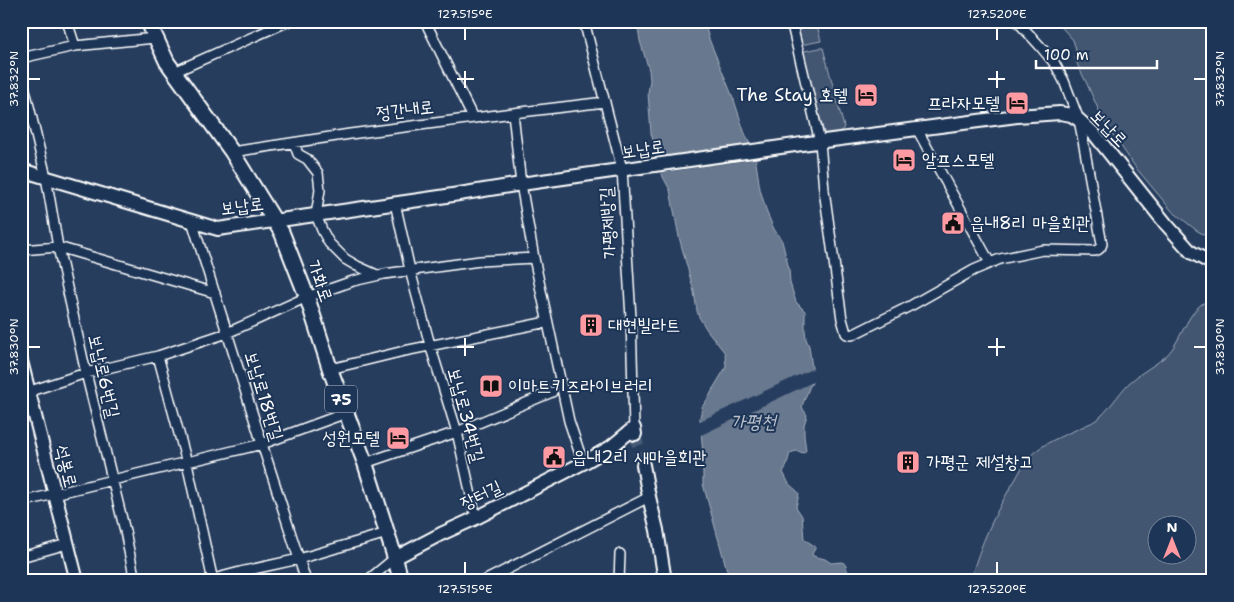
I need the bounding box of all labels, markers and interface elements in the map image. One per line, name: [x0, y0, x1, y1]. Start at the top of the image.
text: 127.515°E: [437, 6, 493, 22]
text: 127.520°E: [967, 6, 1027, 22]
scale bar: [1036, 38, 1158, 70]
text: 100 m: [1044, 45, 1089, 65]
text: 37.832°N: [6, 51, 22, 107]
text: 37.832°N: [1212, 51, 1228, 107]
hotel icon: The Stay 호텔: [853, 82, 879, 108]
place label: The Stay 호텔: [737, 83, 848, 107]
hotel icon: 프라자모텔: [1004, 90, 1030, 116]
place label: 프라자모텔: [928, 91, 1000, 115]
street label: 정간내로: [375, 95, 435, 125]
street label: 보납로: [1085, 104, 1133, 152]
street label: 보납로: [620, 134, 666, 164]
hotel icon: 알프스모텔: [891, 147, 917, 173]
place label: 알프스모텔: [922, 148, 994, 172]
street label: 가평제방길: [594, 186, 622, 260]
street label: 보납로: [219, 191, 265, 221]
public building icon: 읍내8리 마을회관: [940, 210, 966, 236]
place label: 읍내8리 마을회관: [970, 211, 1090, 235]
street label: 가화로: [301, 256, 339, 306]
building icon: 대현빌라트: [578, 312, 604, 338]
place label: 대현빌라트: [608, 313, 680, 337]
text: 37.830°N: [6, 318, 22, 376]
text: 37.830°N: [1212, 318, 1228, 376]
street label: 보납로6번길: [83, 332, 125, 421]
street label: 보납로18번길: [239, 348, 289, 444]
street label: 보납로34번길: [442, 365, 490, 465]
library icon: 이마트키즈라이브러리: [478, 373, 504, 399]
place label: 이마트키즈라이브러리: [508, 374, 653, 398]
road number: 75: [325, 386, 357, 412]
water label: 가평천: [730, 409, 778, 434]
hotel icon: 성원모텔: [385, 425, 411, 451]
place label: 성원모텔: [322, 426, 380, 450]
street label: 석봉로: [49, 442, 83, 490]
public building icon: 읍내2리 새마을회관: [541, 444, 567, 470]
place label: 읍내2리 새마을회관: [572, 445, 707, 469]
building icon: 가평군 제설창고: [895, 449, 921, 475]
place label: 가평군 제설창고: [926, 450, 1034, 474]
street label: 장터길: [456, 474, 506, 515]
north arrow: [1146, 514, 1196, 564]
text: N: [1166, 518, 1178, 536]
text: 127.515°E: [437, 581, 493, 597]
text: 127.520°E: [967, 581, 1027, 597]

